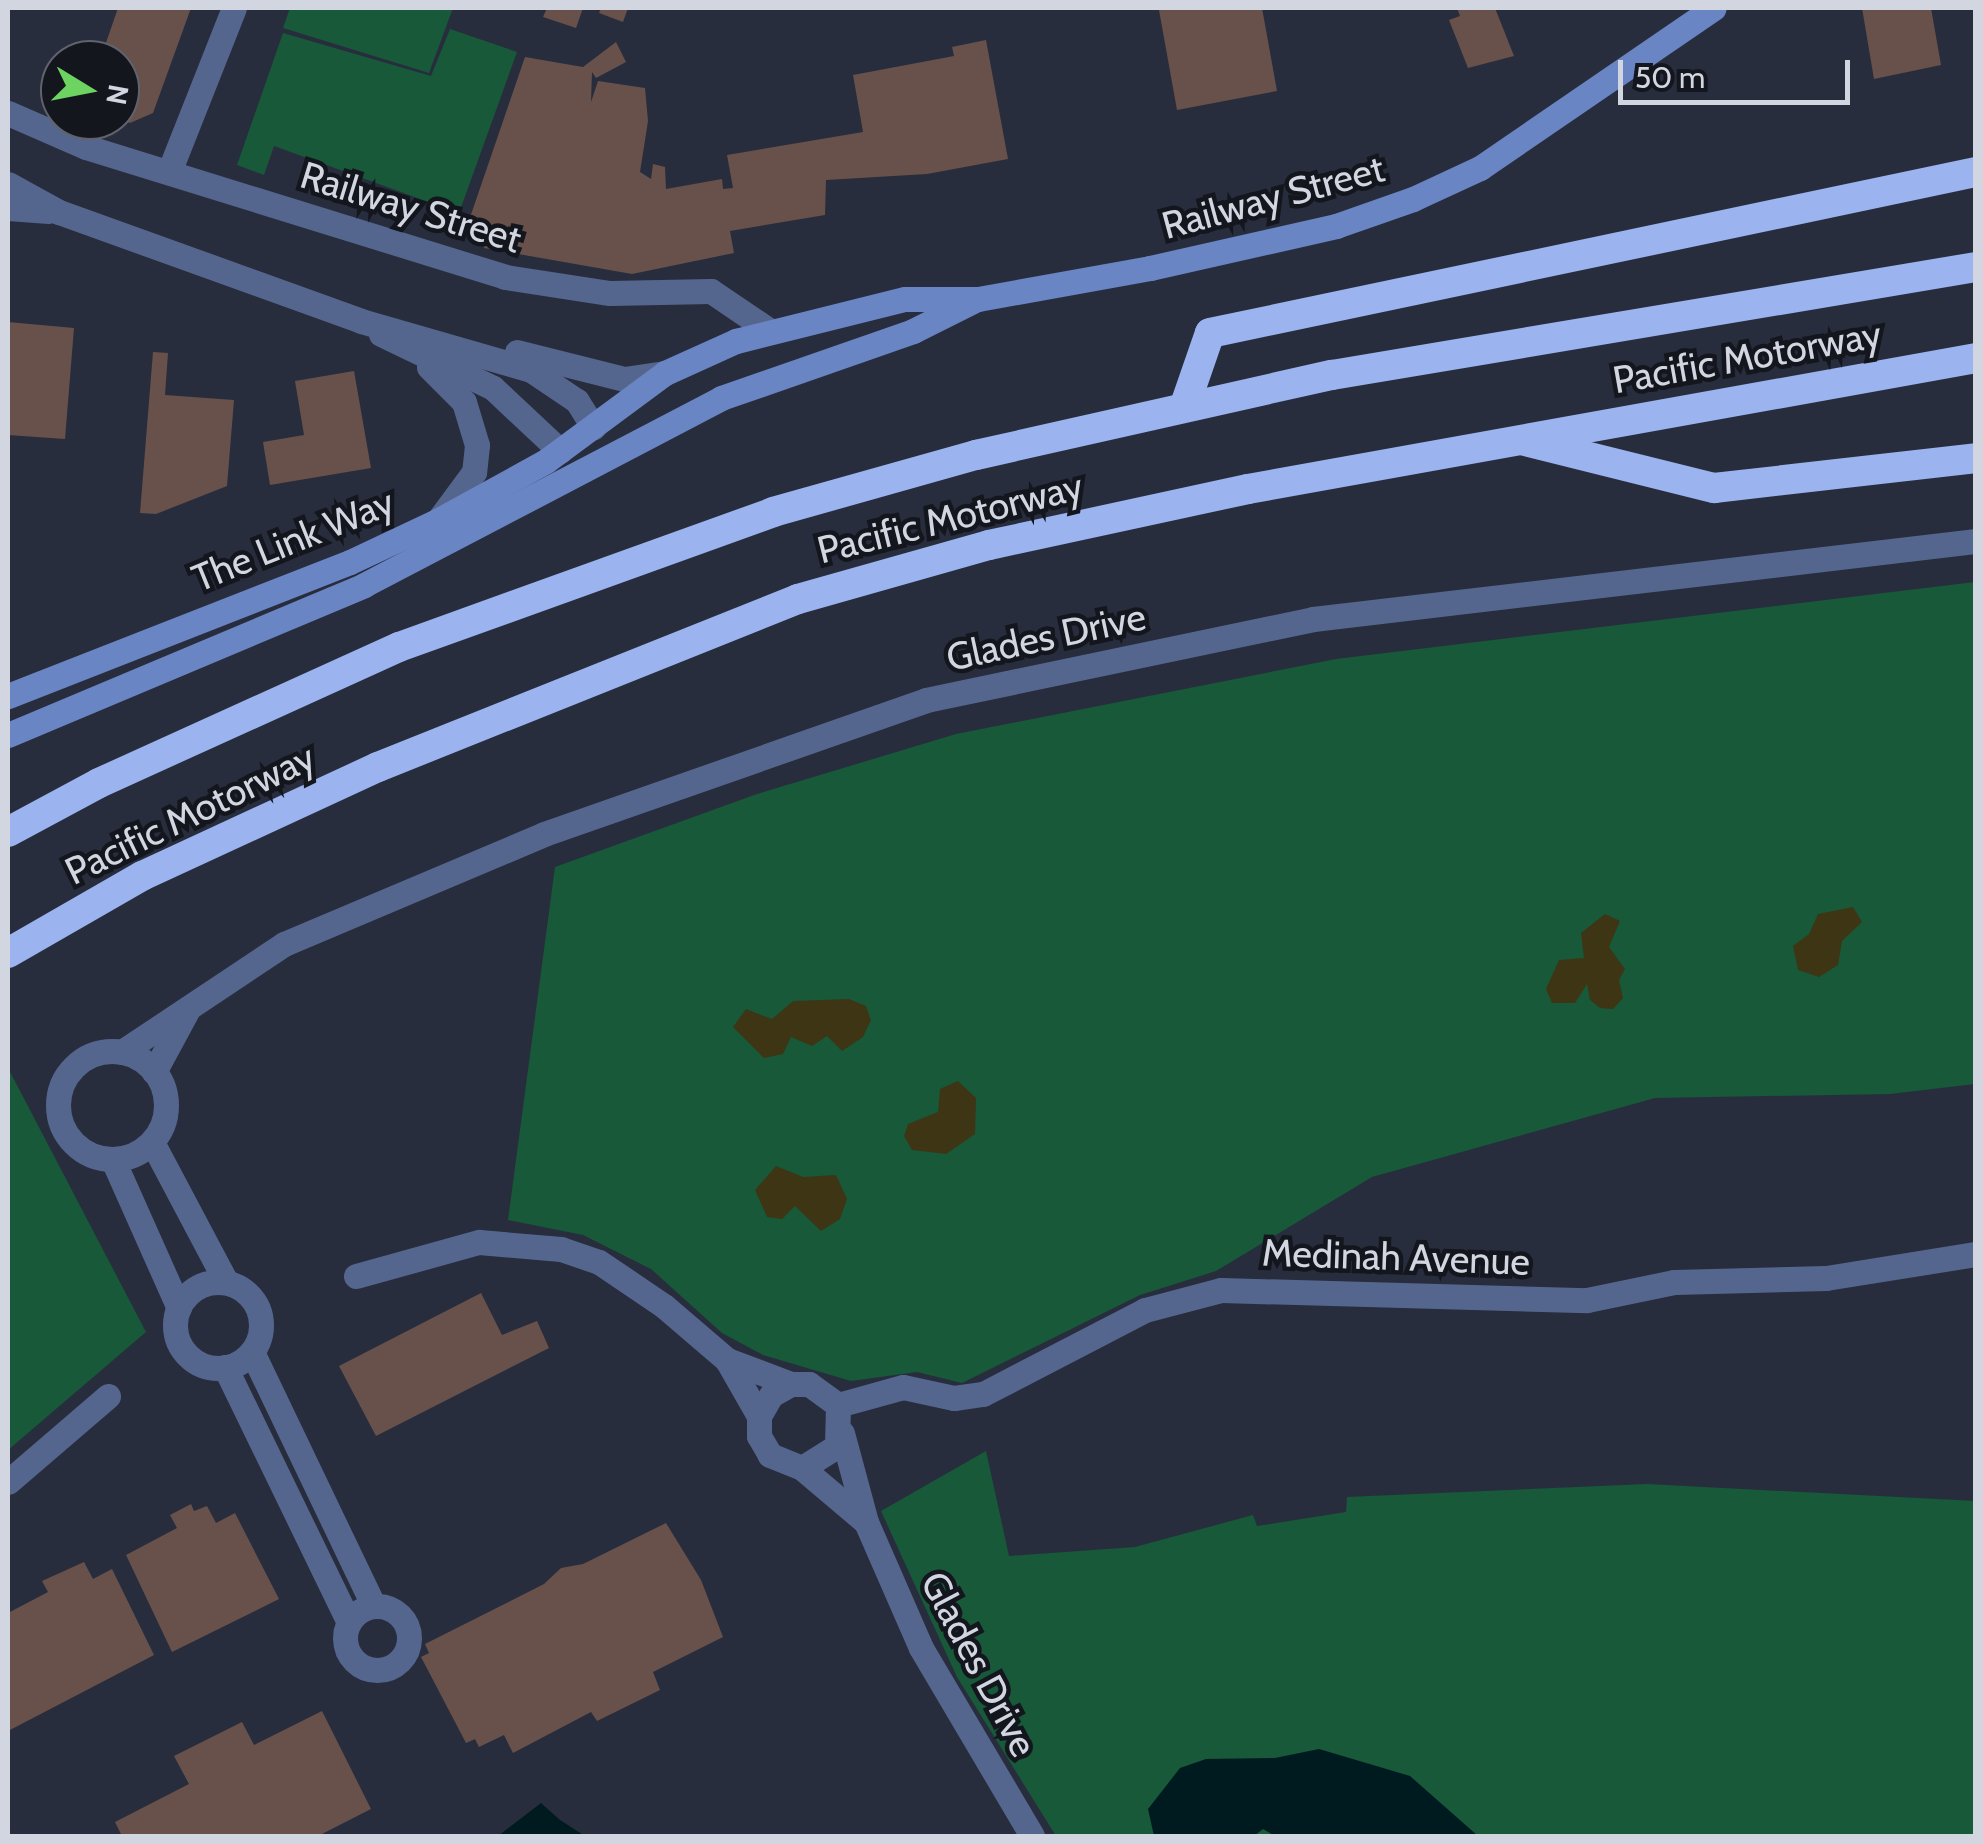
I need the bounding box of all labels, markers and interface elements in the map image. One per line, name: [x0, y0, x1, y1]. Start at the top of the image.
north arrow: [40, 40, 140, 140]
scale bar: [1623, 40, 1856, 102]
text: 50 m: [1635, 59, 1705, 96]
text: N: [99, 82, 136, 108]
street label: Railway Street: [1157, 145, 1389, 249]
street label: Railway Street: [295, 152, 527, 262]
street label: Pacific Motorway: [1609, 311, 1885, 403]
street label: Pacific Motorway: [813, 463, 1087, 573]
street label: The Link Way: [185, 479, 401, 601]
street label: Glades Drive: [942, 594, 1150, 680]
street label: Pacific Motorway: [58, 734, 322, 894]
street label: Medinah Avenue: [1261, 1230, 1531, 1284]
street label: Glades Drive: [911, 1564, 1047, 1764]

